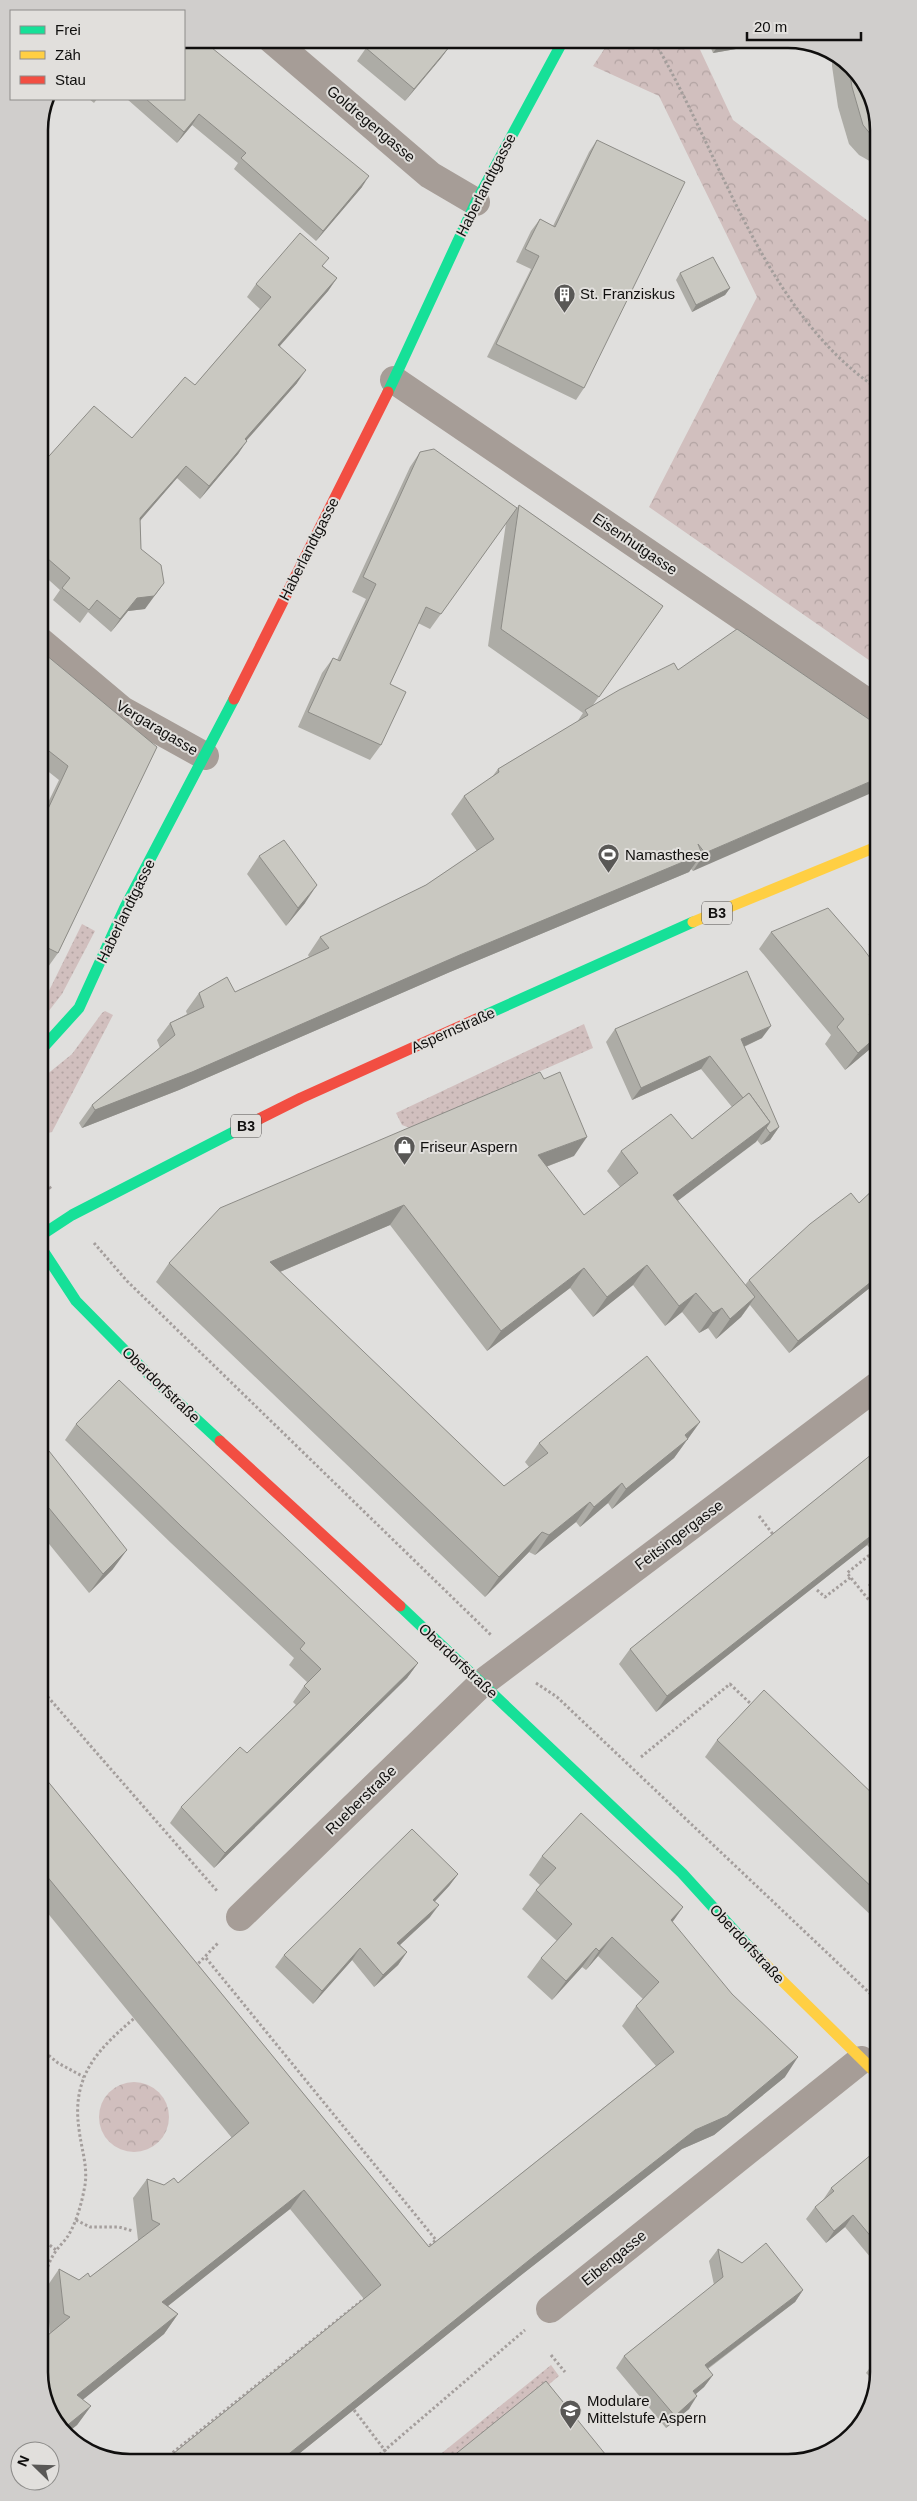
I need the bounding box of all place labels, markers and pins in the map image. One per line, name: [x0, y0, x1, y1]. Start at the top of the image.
building icon: St. Franziskus: [552, 282, 576, 313]
place label: St. Franziskus: [580, 285, 675, 302]
sports icon: Namasthese: [597, 843, 621, 874]
place label: Namasthese: [625, 846, 709, 863]
shop icon: Friseur Aspern: [392, 1135, 416, 1166]
place label: Friseur Aspern: [420, 1138, 518, 1155]
place label: Modulare Mittelstufe Aspern: [587, 2392, 706, 2426]
school or university icon: Modulare Mittelstufe Aspern: [559, 2398, 583, 2429]

